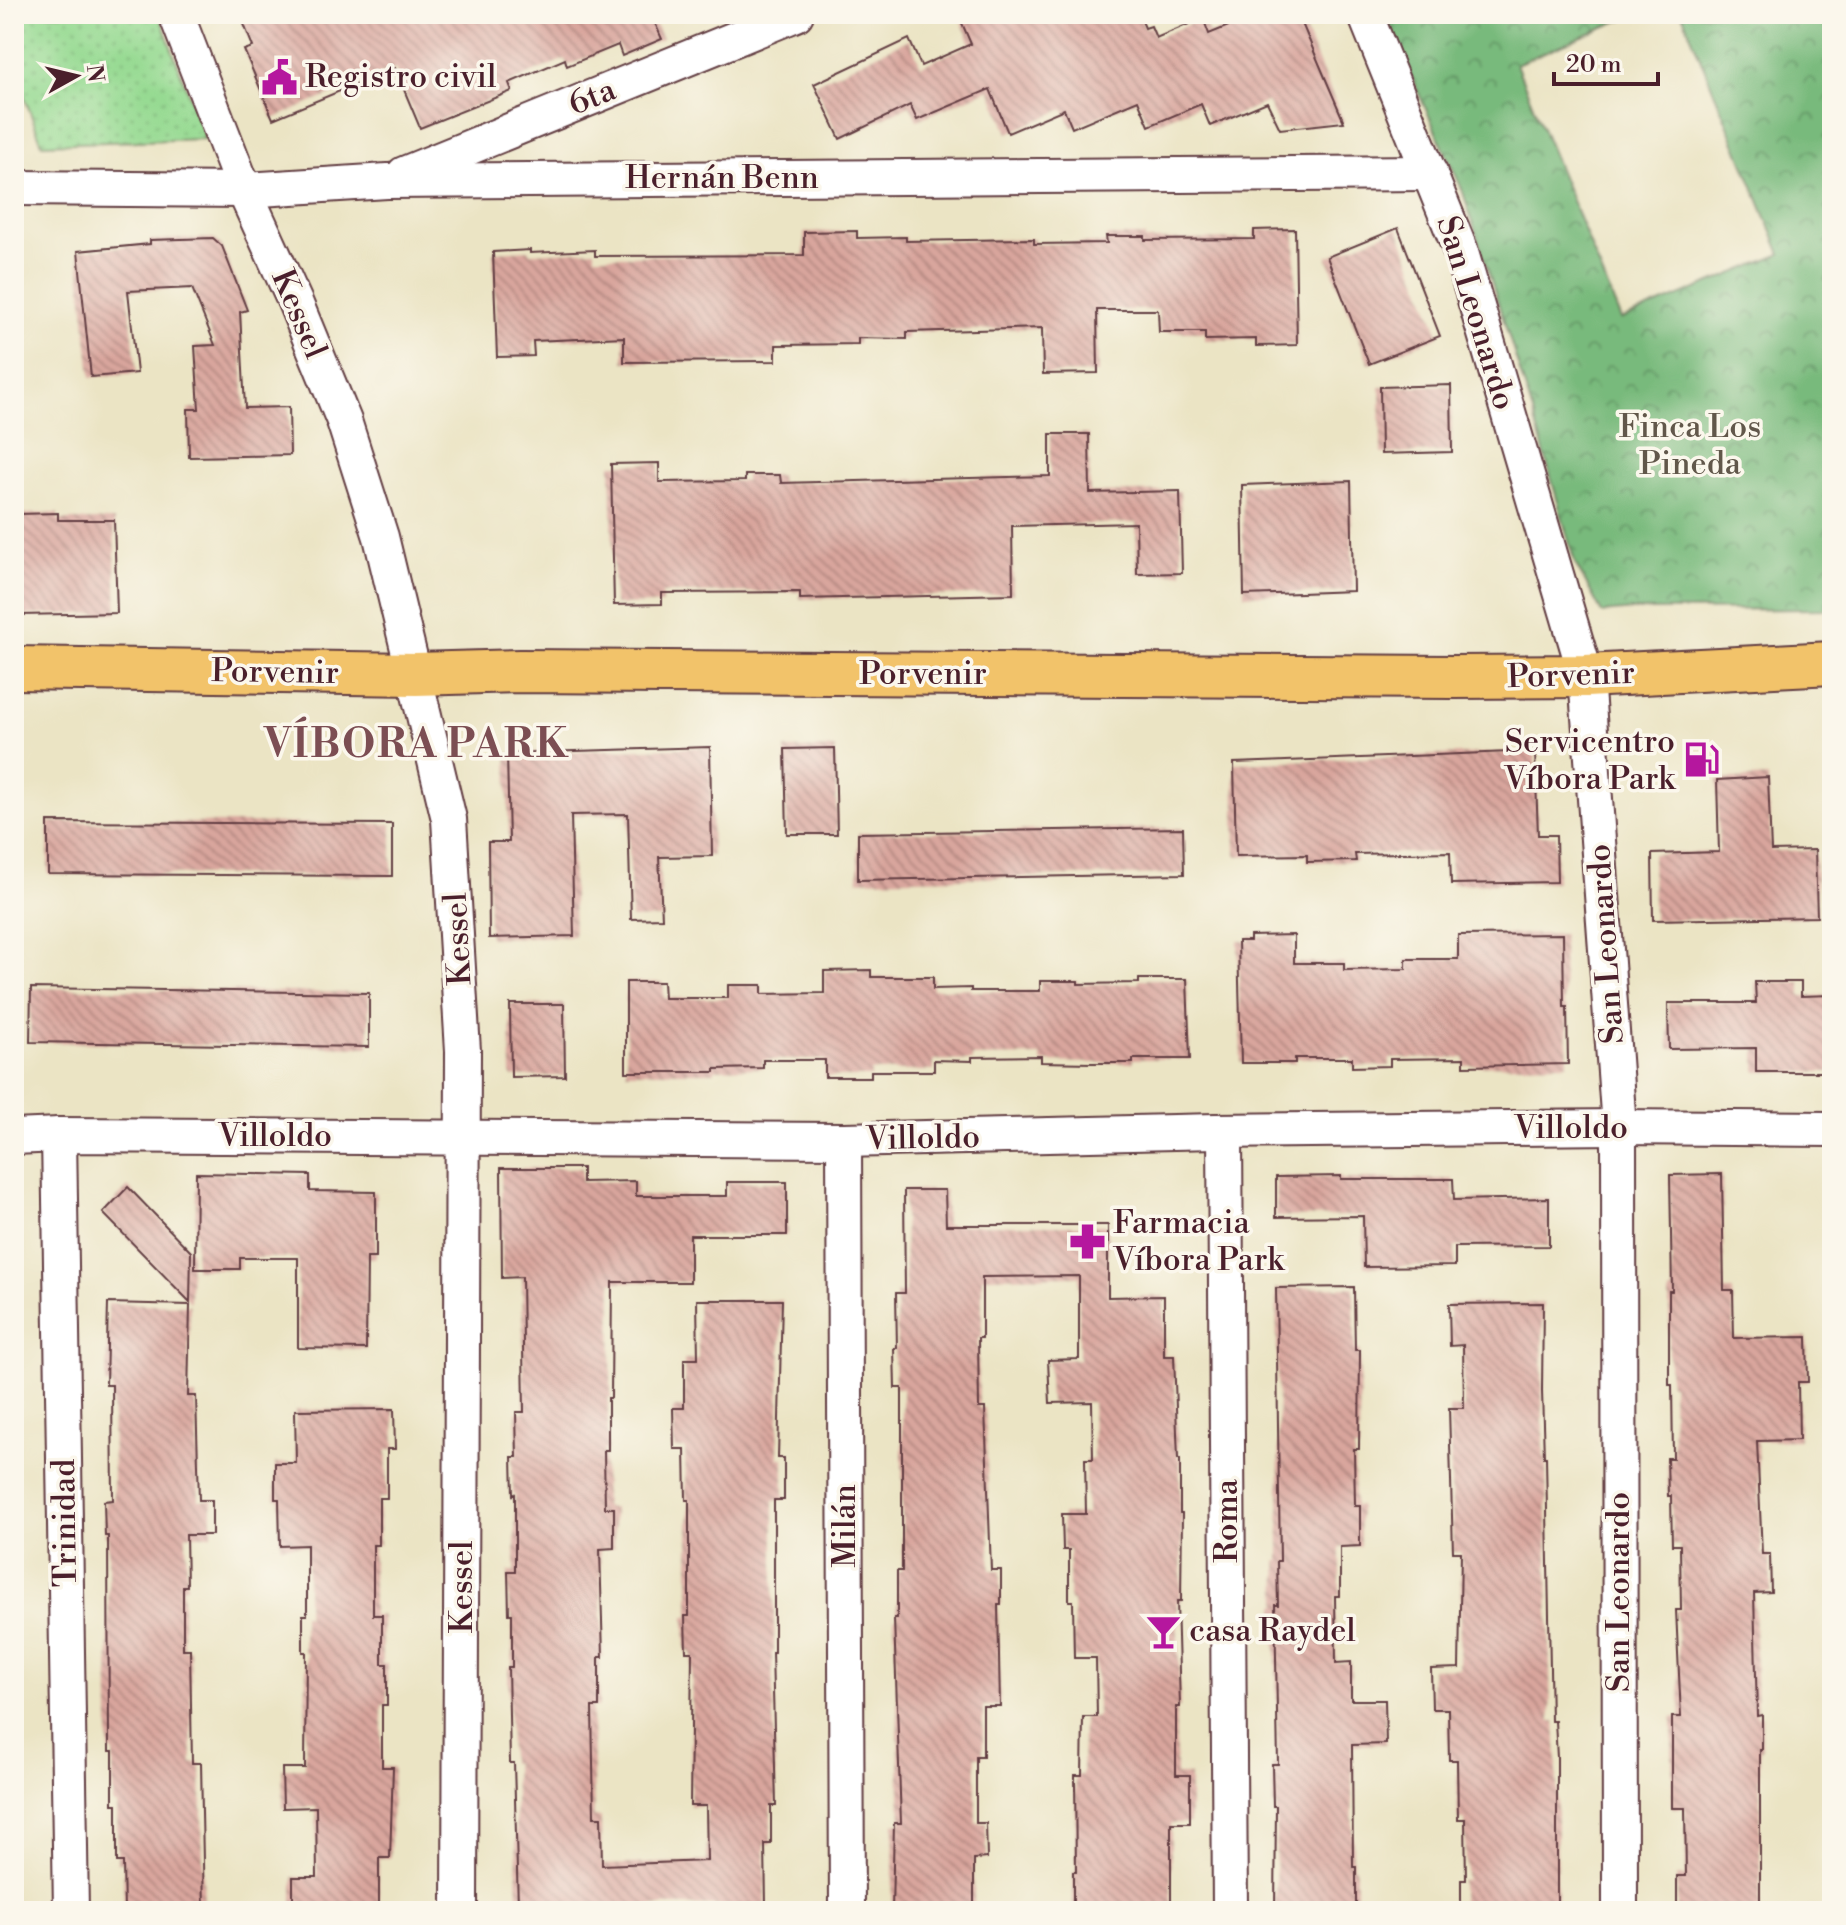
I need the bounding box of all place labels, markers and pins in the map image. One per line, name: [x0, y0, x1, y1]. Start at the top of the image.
place label: Registro civil: [305, 57, 497, 97]
public building icon: Registro civil: [260, 58, 298, 96]
place label: Servicentro Víbora Park: [1503, 722, 1677, 799]
fuel station icon: Servicentro Víbora Park: [1682, 741, 1720, 779]
place label: Farmacia Víbora Park: [1112, 1203, 1286, 1280]
pharmacy icon: Farmacia Víbora Park: [1068, 1222, 1106, 1260]
place label: casa Raydel: [1189, 1611, 1356, 1651]
bar icon: casa Raydel: [1144, 1612, 1182, 1650]

